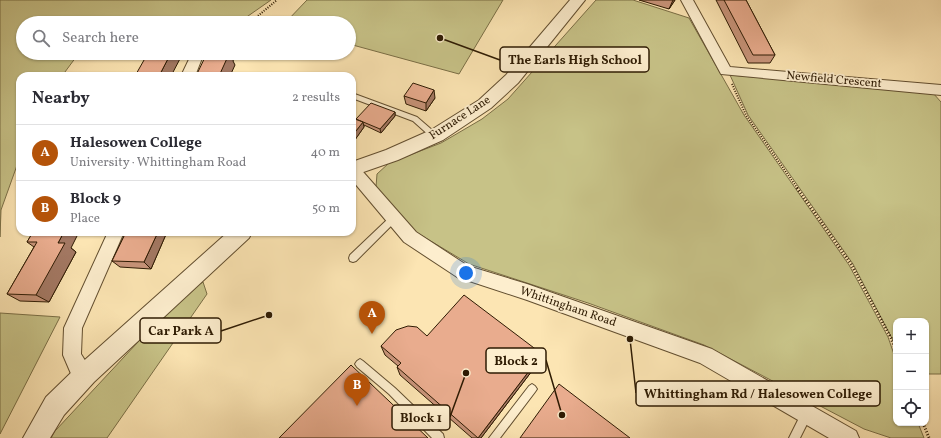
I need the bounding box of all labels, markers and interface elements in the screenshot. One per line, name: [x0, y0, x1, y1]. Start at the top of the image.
search box: [16, 16, 356, 60]
icon: search: [30, 27, 52, 49]
text: Search here: [62, 28, 139, 49]
callout: The Earls High School: [500, 47, 649, 72]
text: The Earls High School: [508, 52, 642, 70]
street label: Newfield Crescent: [786, 68, 882, 92]
text: Nearby: [32, 87, 90, 110]
text: 2 results: [292, 89, 340, 107]
street label: Furnace Lane: [426, 92, 494, 144]
text: Halesowen College: [70, 133, 202, 154]
text: A: [40, 144, 50, 162]
text: 40 m: [311, 144, 340, 162]
text: University · Whittingham Road: [70, 154, 246, 172]
text: Block 9: [70, 189, 121, 210]
text: B: [41, 200, 49, 218]
text: 50 m: [312, 200, 340, 218]
text: Place: [70, 210, 100, 228]
your location: [456, 263, 476, 283]
street label: Whittingham Road: [518, 283, 619, 331]
pin: A: [359, 301, 385, 334]
callout: Car Park A: [140, 318, 221, 343]
map controls: [893, 318, 929, 426]
button: +: [893, 318, 929, 354]
text: Car Park A: [148, 323, 215, 341]
callout: Block 2: [486, 348, 546, 373]
text: Block 2: [494, 353, 538, 371]
button: −: [893, 354, 929, 390]
pin: B: [344, 373, 370, 406]
callout: Whittingham Rd / Halesowen College: [636, 381, 880, 406]
text: Whittingham Rd / Halesowen College: [644, 386, 872, 404]
button: locate: [893, 390, 929, 426]
callout: Block 1: [392, 405, 450, 430]
text: Block 1: [400, 410, 442, 428]

